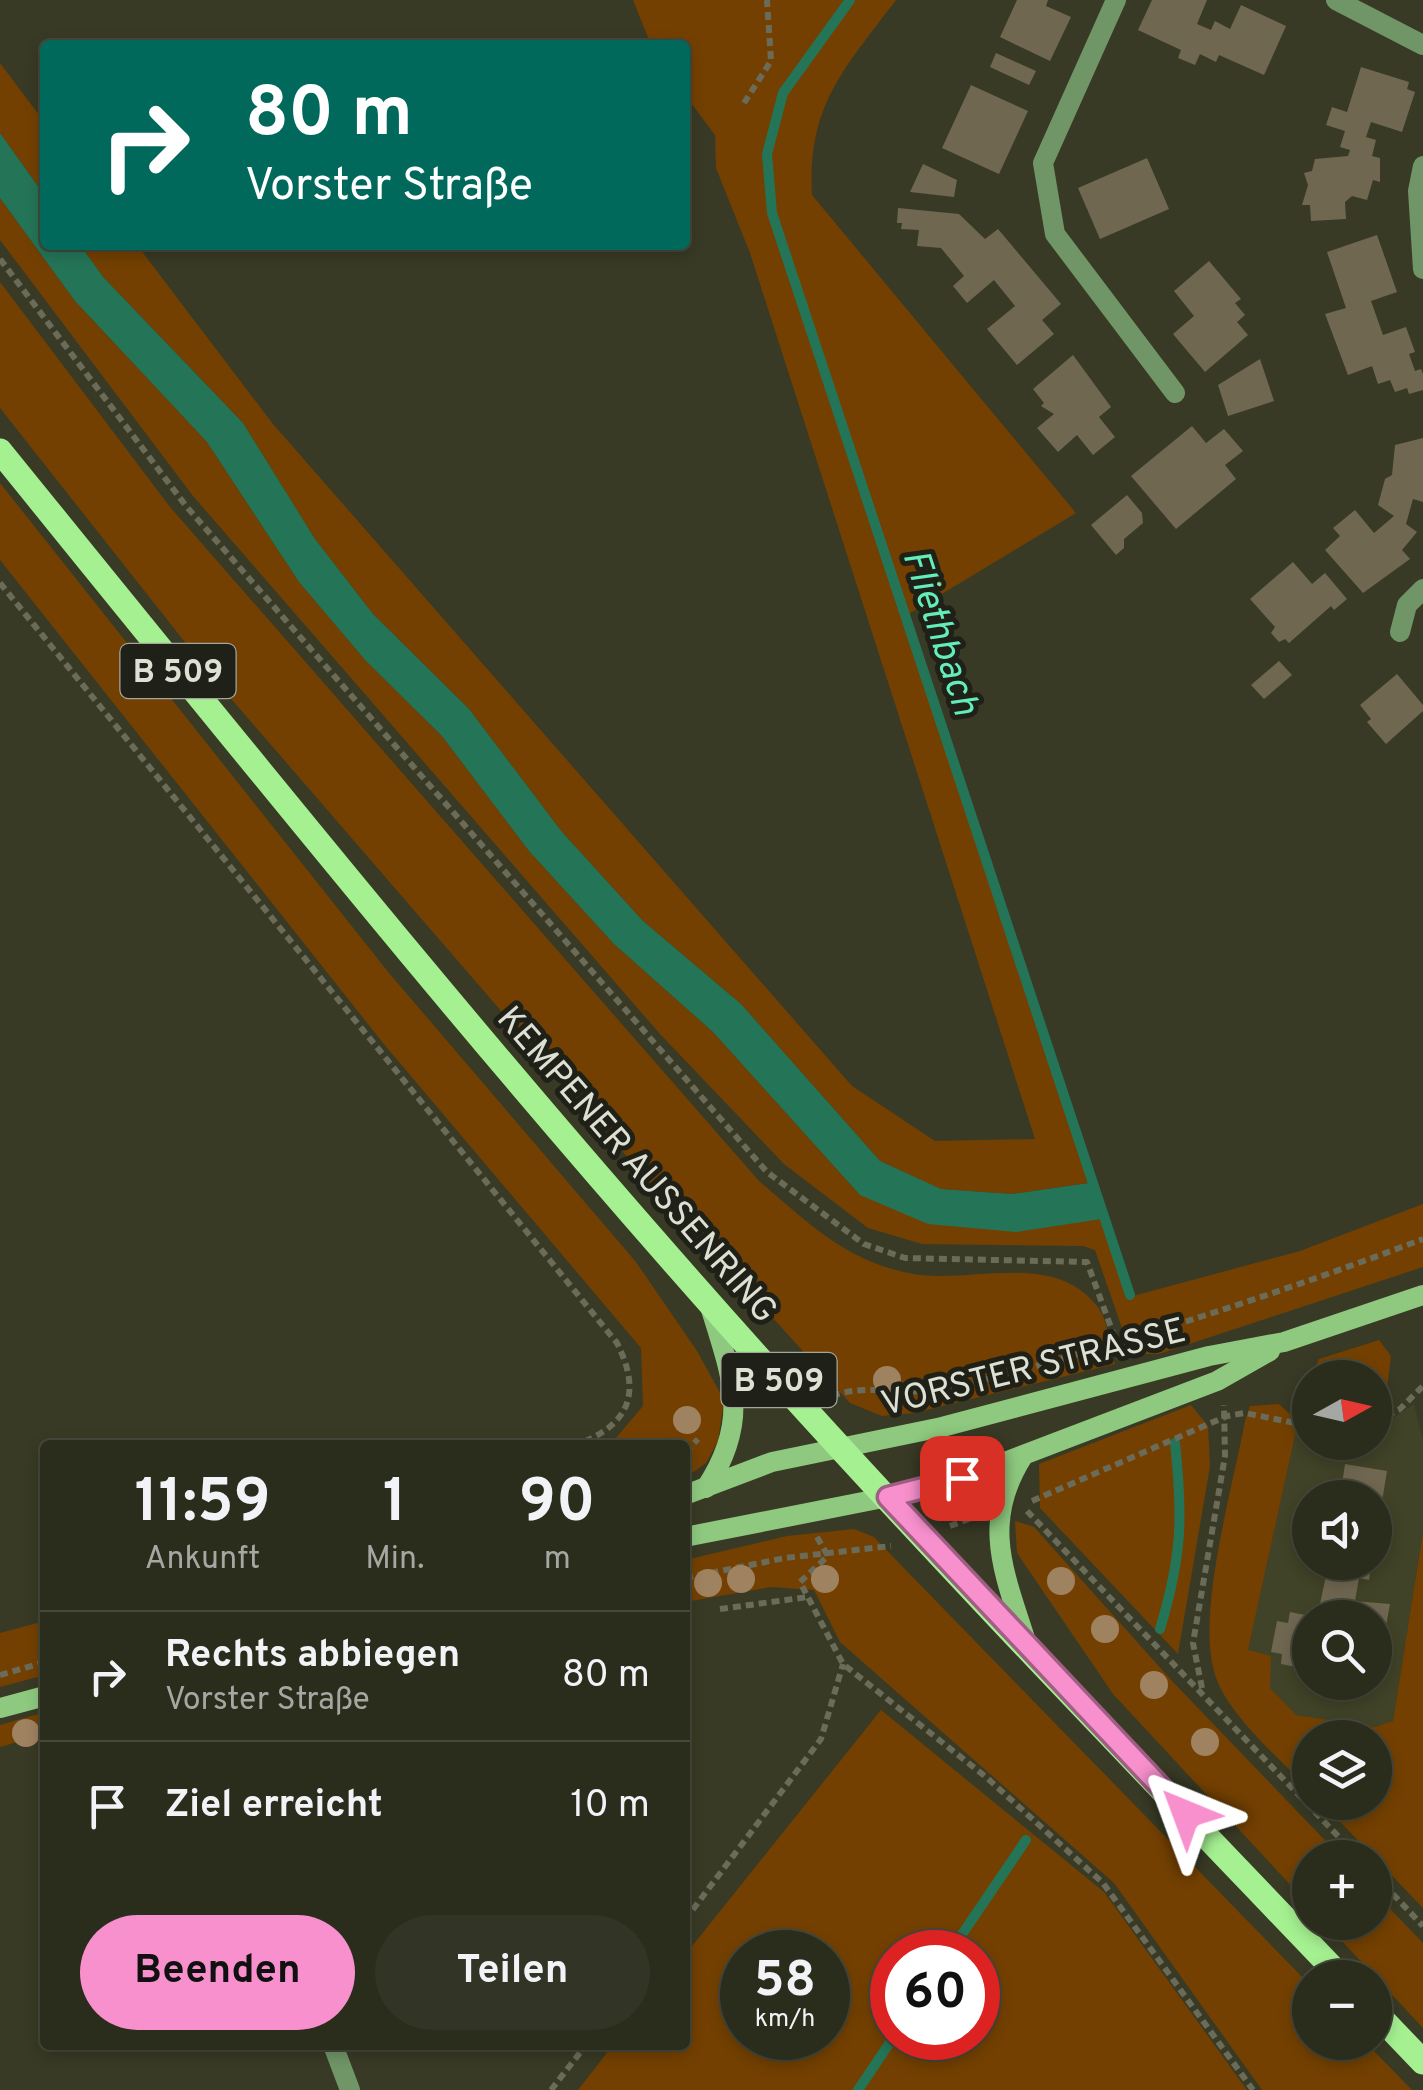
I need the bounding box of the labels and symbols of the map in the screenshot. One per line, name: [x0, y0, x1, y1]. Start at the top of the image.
water label: Fliethbach: [889, 544, 989, 723]
road number: B 509: [120, 644, 236, 698]
street label: KEMPENER AUSSENRING: [486, 998, 785, 1334]
street label: VORSTER STRASSE: [877, 1310, 1190, 1428]
road number: B 509: [722, 1353, 836, 1407]
north arrow: [1292, 1360, 1392, 1460]
pin: [920, 1436, 1005, 1521]
position arrow: [1134, 1762, 1238, 1866]
speed limit sign: 60: [870, 1930, 1000, 2060]

